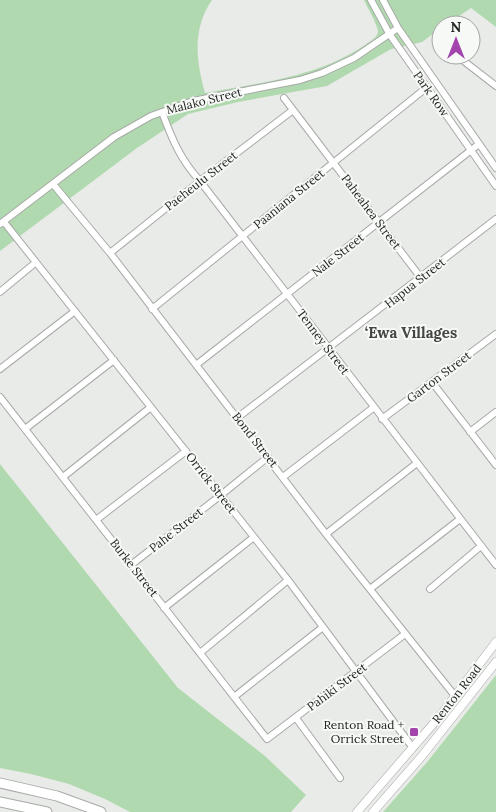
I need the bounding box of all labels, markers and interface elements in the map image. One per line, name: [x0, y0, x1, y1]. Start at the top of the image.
north arrow: [431, 15, 481, 65]
text: N: [451, 18, 462, 36]
street label: Park Row: [410, 68, 453, 120]
street label: Malako Street: [165, 84, 243, 117]
street label: Paeheulu Street: [161, 147, 240, 214]
street label: Paaniana Street: [250, 165, 328, 232]
street label: Paheahea Street: [338, 171, 405, 253]
street label: Nale Street: [309, 229, 367, 280]
street label: Hapua Street: [381, 254, 448, 311]
street label: Tenney Street: [294, 306, 353, 378]
district label: ‘Ewa Villages: [365, 323, 457, 342]
street label: Garton Street: [404, 347, 474, 406]
street label: Bond Street: [229, 409, 282, 471]
street label: Orrick Street: [183, 449, 240, 516]
street label: Pahe Street: [146, 504, 206, 555]
street label: Burke Street: [107, 536, 162, 600]
street label: Pahiki Street: [304, 659, 370, 714]
street label: Renton Road: [429, 661, 484, 726]
place label: Renton Road + Orrick Street: [323, 717, 404, 746]
marker: Renton Road + Orrick Street: [408, 726, 420, 738]

